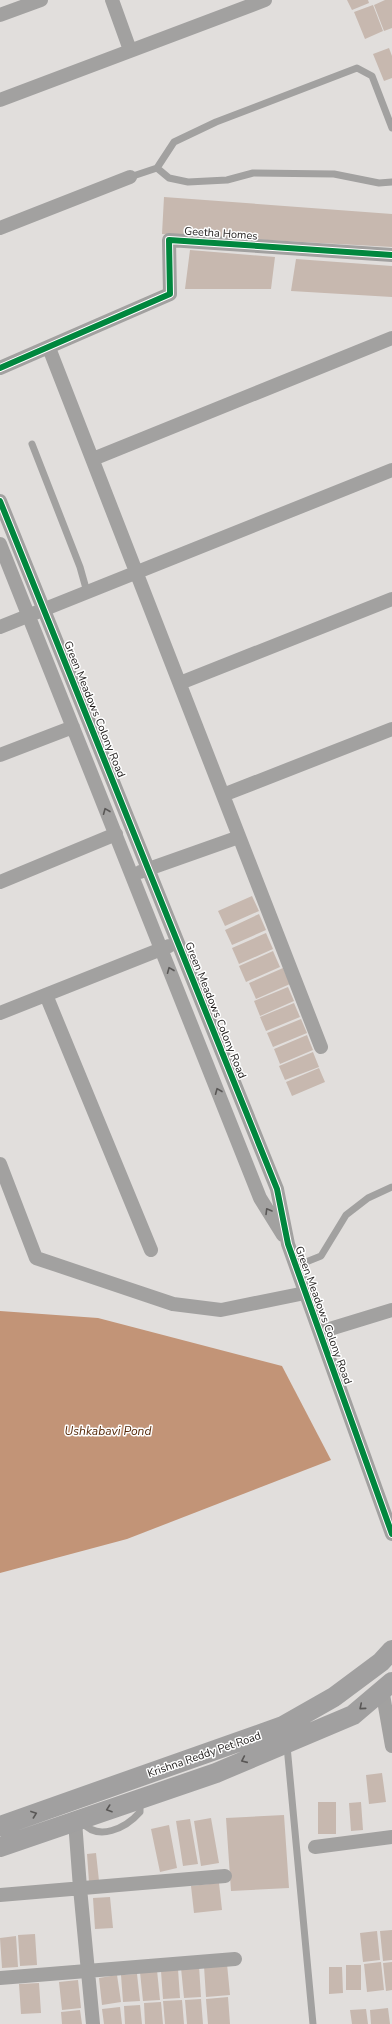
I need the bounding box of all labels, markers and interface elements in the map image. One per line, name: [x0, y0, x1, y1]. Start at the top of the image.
street label: Geetha Homes: [184, 223, 258, 244]
street label: Green Meadows Colony Road: [60, 639, 129, 780]
one-way arrow: [103, 807, 111, 814]
street label: Green Meadows Colony Road: [181, 940, 250, 1081]
one-way arrow: [166, 967, 174, 974]
one-way arrow: [215, 1088, 223, 1096]
one-way arrow: [266, 1208, 273, 1215]
street label: Green Meadows Colony Road: [291, 1244, 356, 1386]
water label: Ushkabavi Pond: [65, 1423, 151, 1439]
one-way arrow: [359, 1702, 366, 1709]
street label: Krishna Reddy Pet Road: [145, 1728, 263, 1781]
one-way arrow: [240, 1756, 247, 1764]
one-way arrow: [105, 1805, 112, 1813]
one-way arrow: [30, 1810, 37, 1819]

